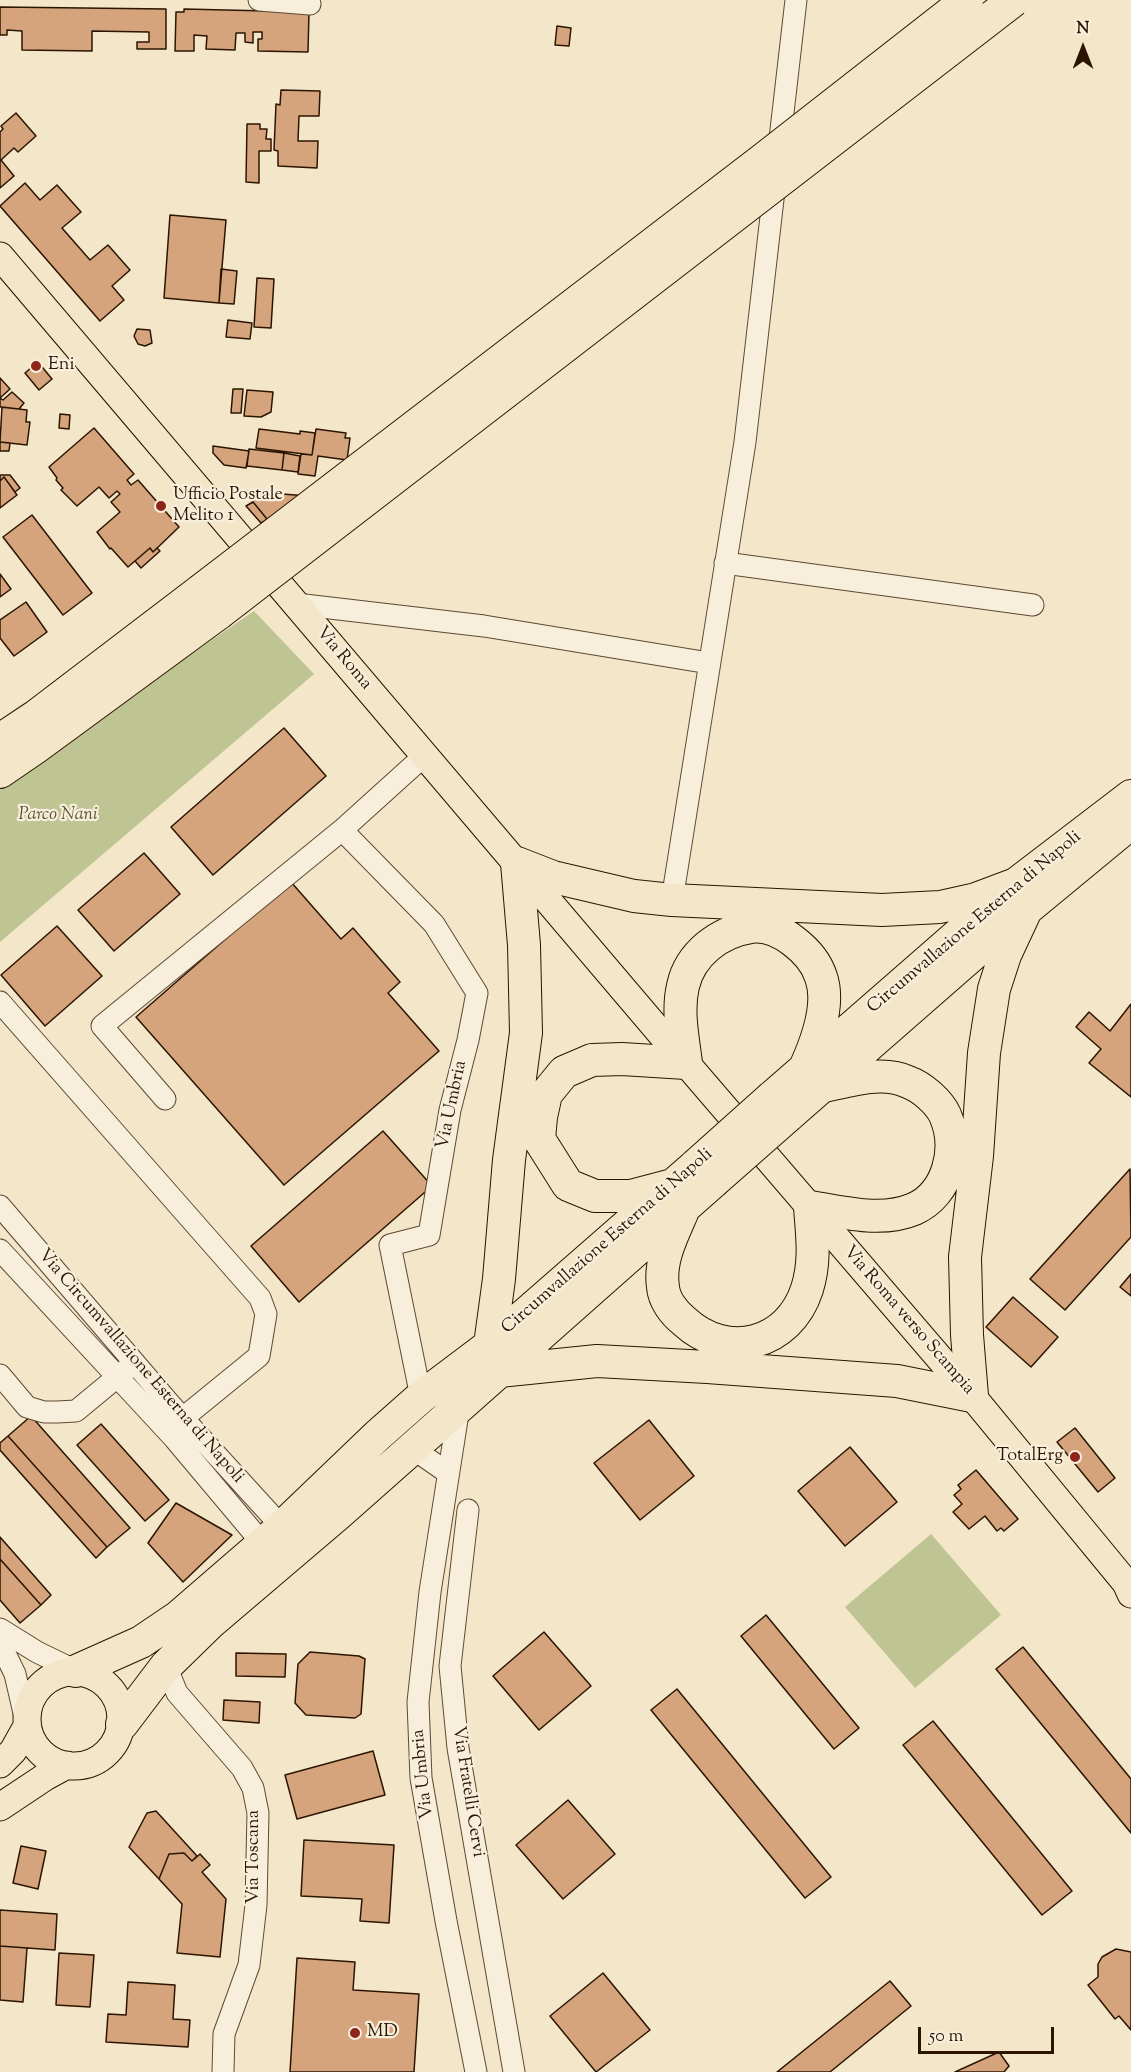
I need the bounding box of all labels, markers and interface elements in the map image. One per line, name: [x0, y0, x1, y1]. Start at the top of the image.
north arrow: [1053, 18, 1113, 78]
text: N: [1077, 18, 1089, 41]
place label: Eni: [48, 355, 75, 377]
marker: Eni: [29, 359, 43, 373]
place label: Ufficio Postale Melito 1: [173, 485, 283, 528]
marker: Ufficio Postale Melito 1: [154, 499, 168, 513]
street label: Via Roma: [310, 623, 376, 695]
park label: Parco Nani: [18, 805, 98, 827]
street label: Circumvallazione Esterna di Napoli: [864, 827, 1086, 1019]
street label: Via Umbria: [433, 1059, 473, 1151]
street label: Circumvallazione Esterna di Napoli: [498, 1144, 718, 1340]
street label: Via Roma verso Scampia: [838, 1242, 978, 1400]
street label: Via Circumvallazione Esterna di Napoli: [32, 1245, 248, 1489]
place label: TotalErg: [996, 1446, 1063, 1468]
marker: TotalErg: [1068, 1450, 1082, 1464]
street label: Via Fratelli Cervi: [446, 1725, 488, 1859]
street label: Via Umbria: [409, 1728, 439, 1820]
street label: Via Toscana: [244, 1810, 266, 1904]
scale bar: [921, 2015, 1058, 2053]
place label: MD: [367, 2022, 398, 2044]
text: 50 m: [929, 2024, 963, 2050]
marker: MD: [348, 2026, 362, 2040]

